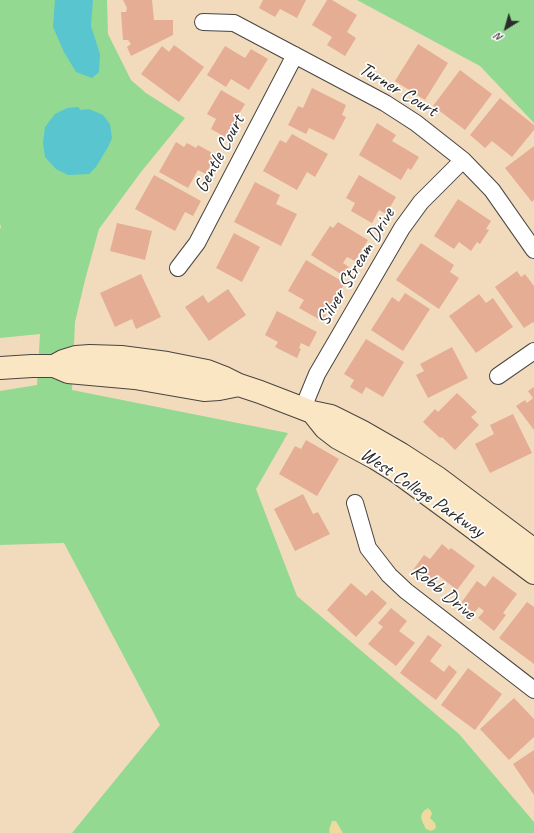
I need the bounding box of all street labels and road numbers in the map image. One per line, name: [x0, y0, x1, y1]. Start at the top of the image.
street label: Turner Court: [354, 57, 442, 123]
street label: Gentle Court: [190, 111, 250, 197]
street label: Silver Stream Drive: [312, 204, 400, 330]
street label: West College Parkway: [355, 443, 489, 543]
street label: Robb Drive: [406, 559, 480, 625]

